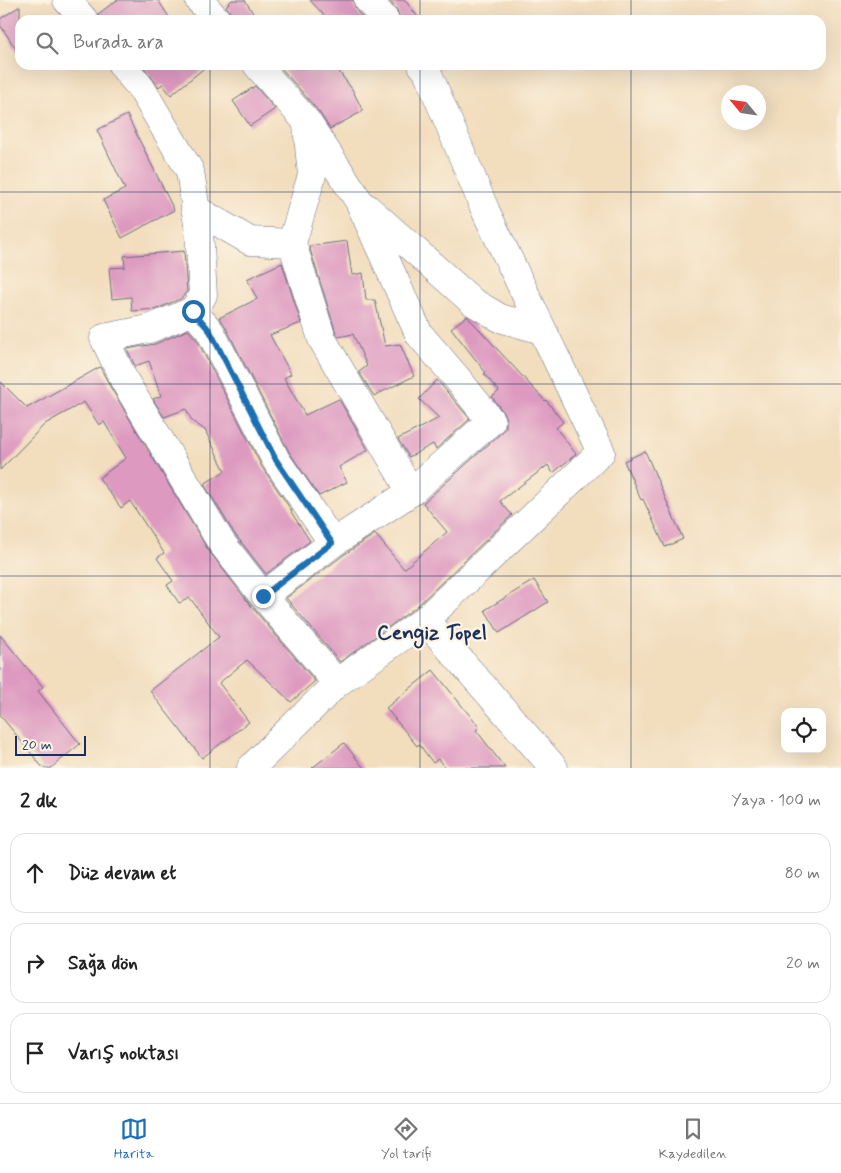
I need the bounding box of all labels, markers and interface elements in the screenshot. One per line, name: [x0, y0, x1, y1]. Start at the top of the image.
search box: [15, 15, 826, 70]
icon: search: [33, 29, 61, 57]
text: Burada ara: [73, 30, 164, 55]
north arrow: [721, 85, 766, 130]
route start: [182, 300, 205, 323]
route end: [252, 585, 275, 608]
district label: Cengiz Topel: [377, 619, 487, 649]
map controls: [781, 708, 826, 753]
button: locate: [781, 708, 826, 753]
scale bar: [15, 733, 86, 756]
text: 20 m: [22, 736, 52, 754]
text: 2 dk: [20, 787, 57, 815]
text: Yaya · 100 m: [731, 790, 821, 811]
icon: ahead: [21, 859, 49, 887]
text: Düz devam et: [68, 861, 176, 886]
text: 80 m: [785, 863, 820, 884]
icon: right: [21, 949, 49, 977]
text: Sağa dön: [68, 951, 138, 976]
text: 20 m: [786, 953, 820, 974]
icon: arrive: [21, 1039, 49, 1067]
text: Varış noktası: [68, 1041, 179, 1066]
tab: Harita: [114, 1115, 154, 1163]
tab: Yol tarifi: [381, 1115, 431, 1163]
tab: Kaydedilen: [659, 1115, 727, 1163]

